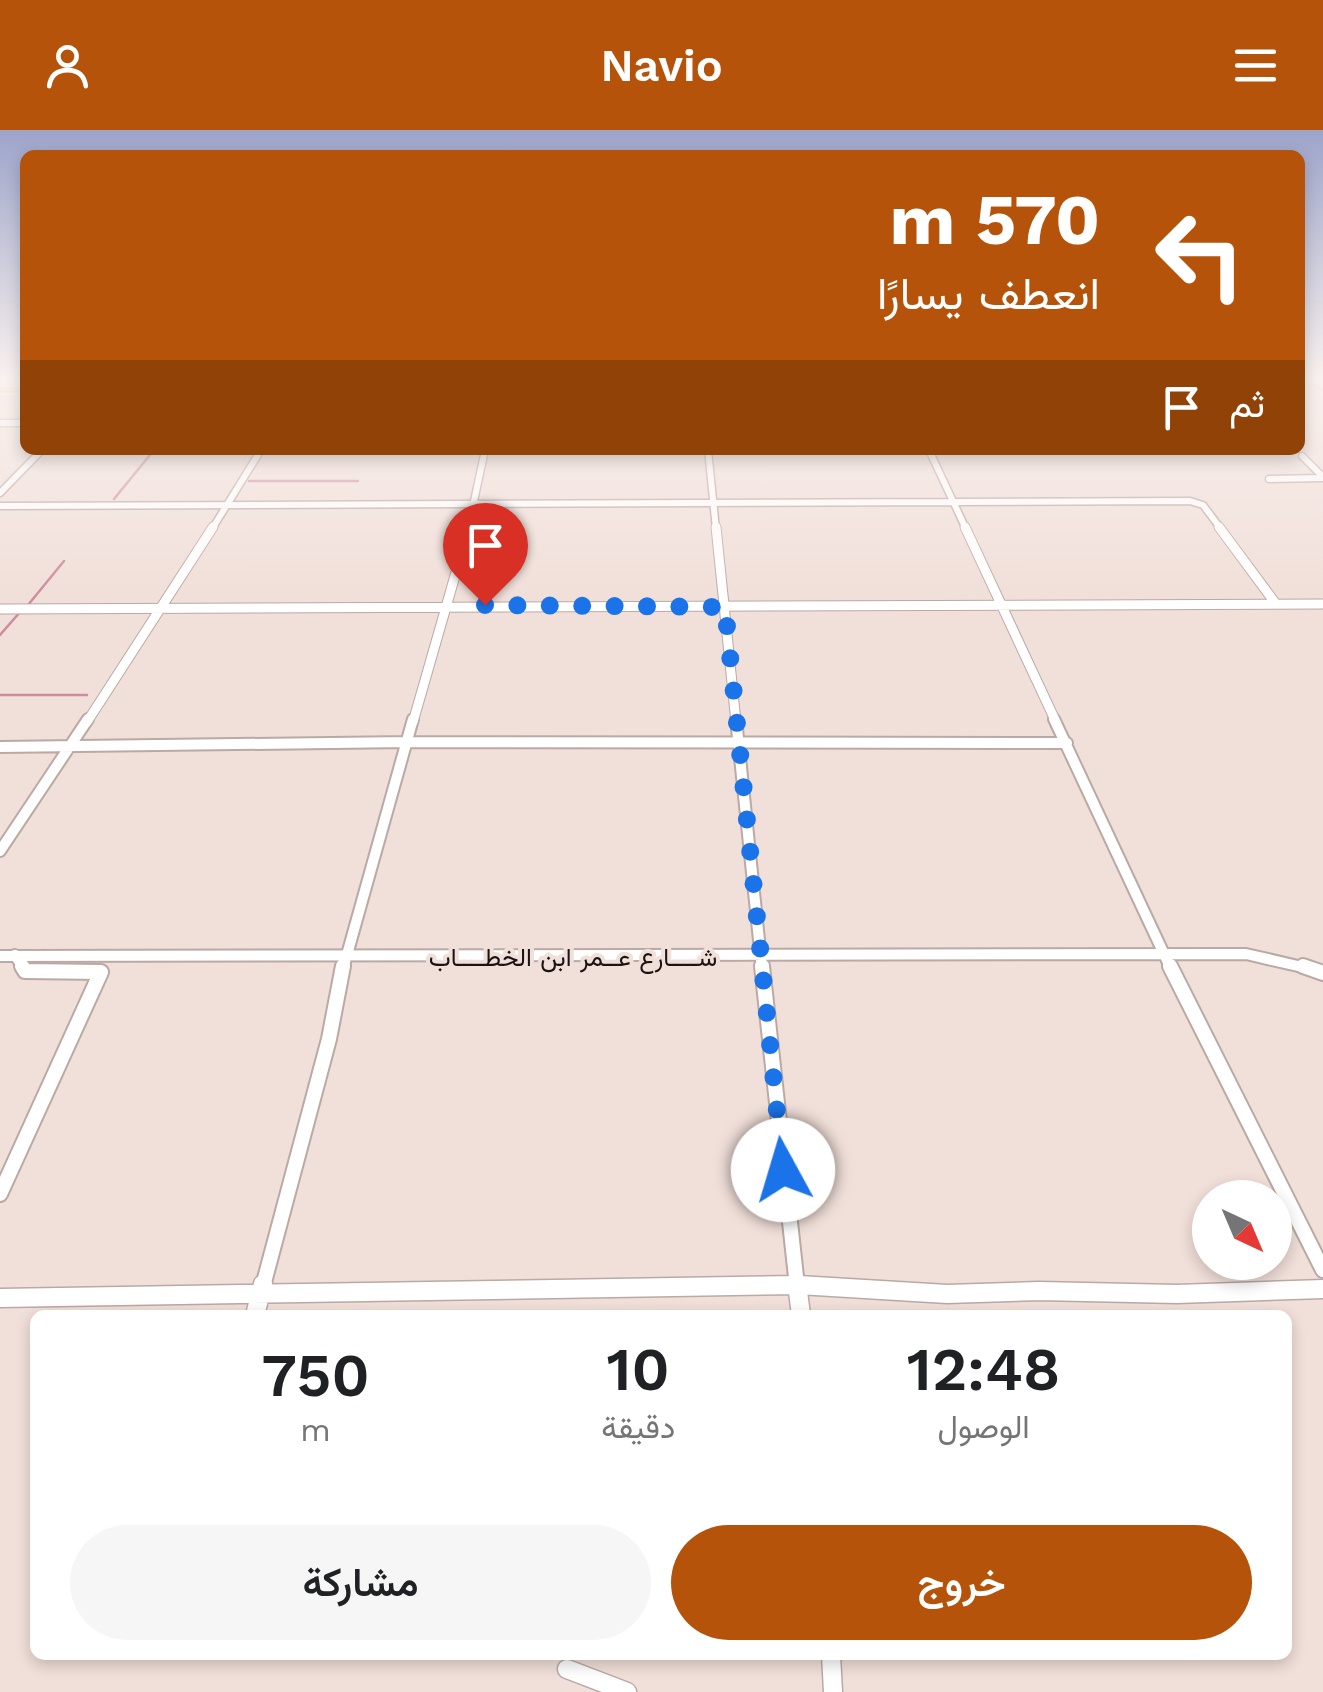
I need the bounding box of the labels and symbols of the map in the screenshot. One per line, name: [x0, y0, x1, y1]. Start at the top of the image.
pin: [443, 503, 528, 606]
street label: شــــارع عــمر ابن الخطــــاب: [429, 943, 717, 974]
position arrow: [731, 1118, 835, 1222]
north arrow: [1192, 1180, 1292, 1280]

